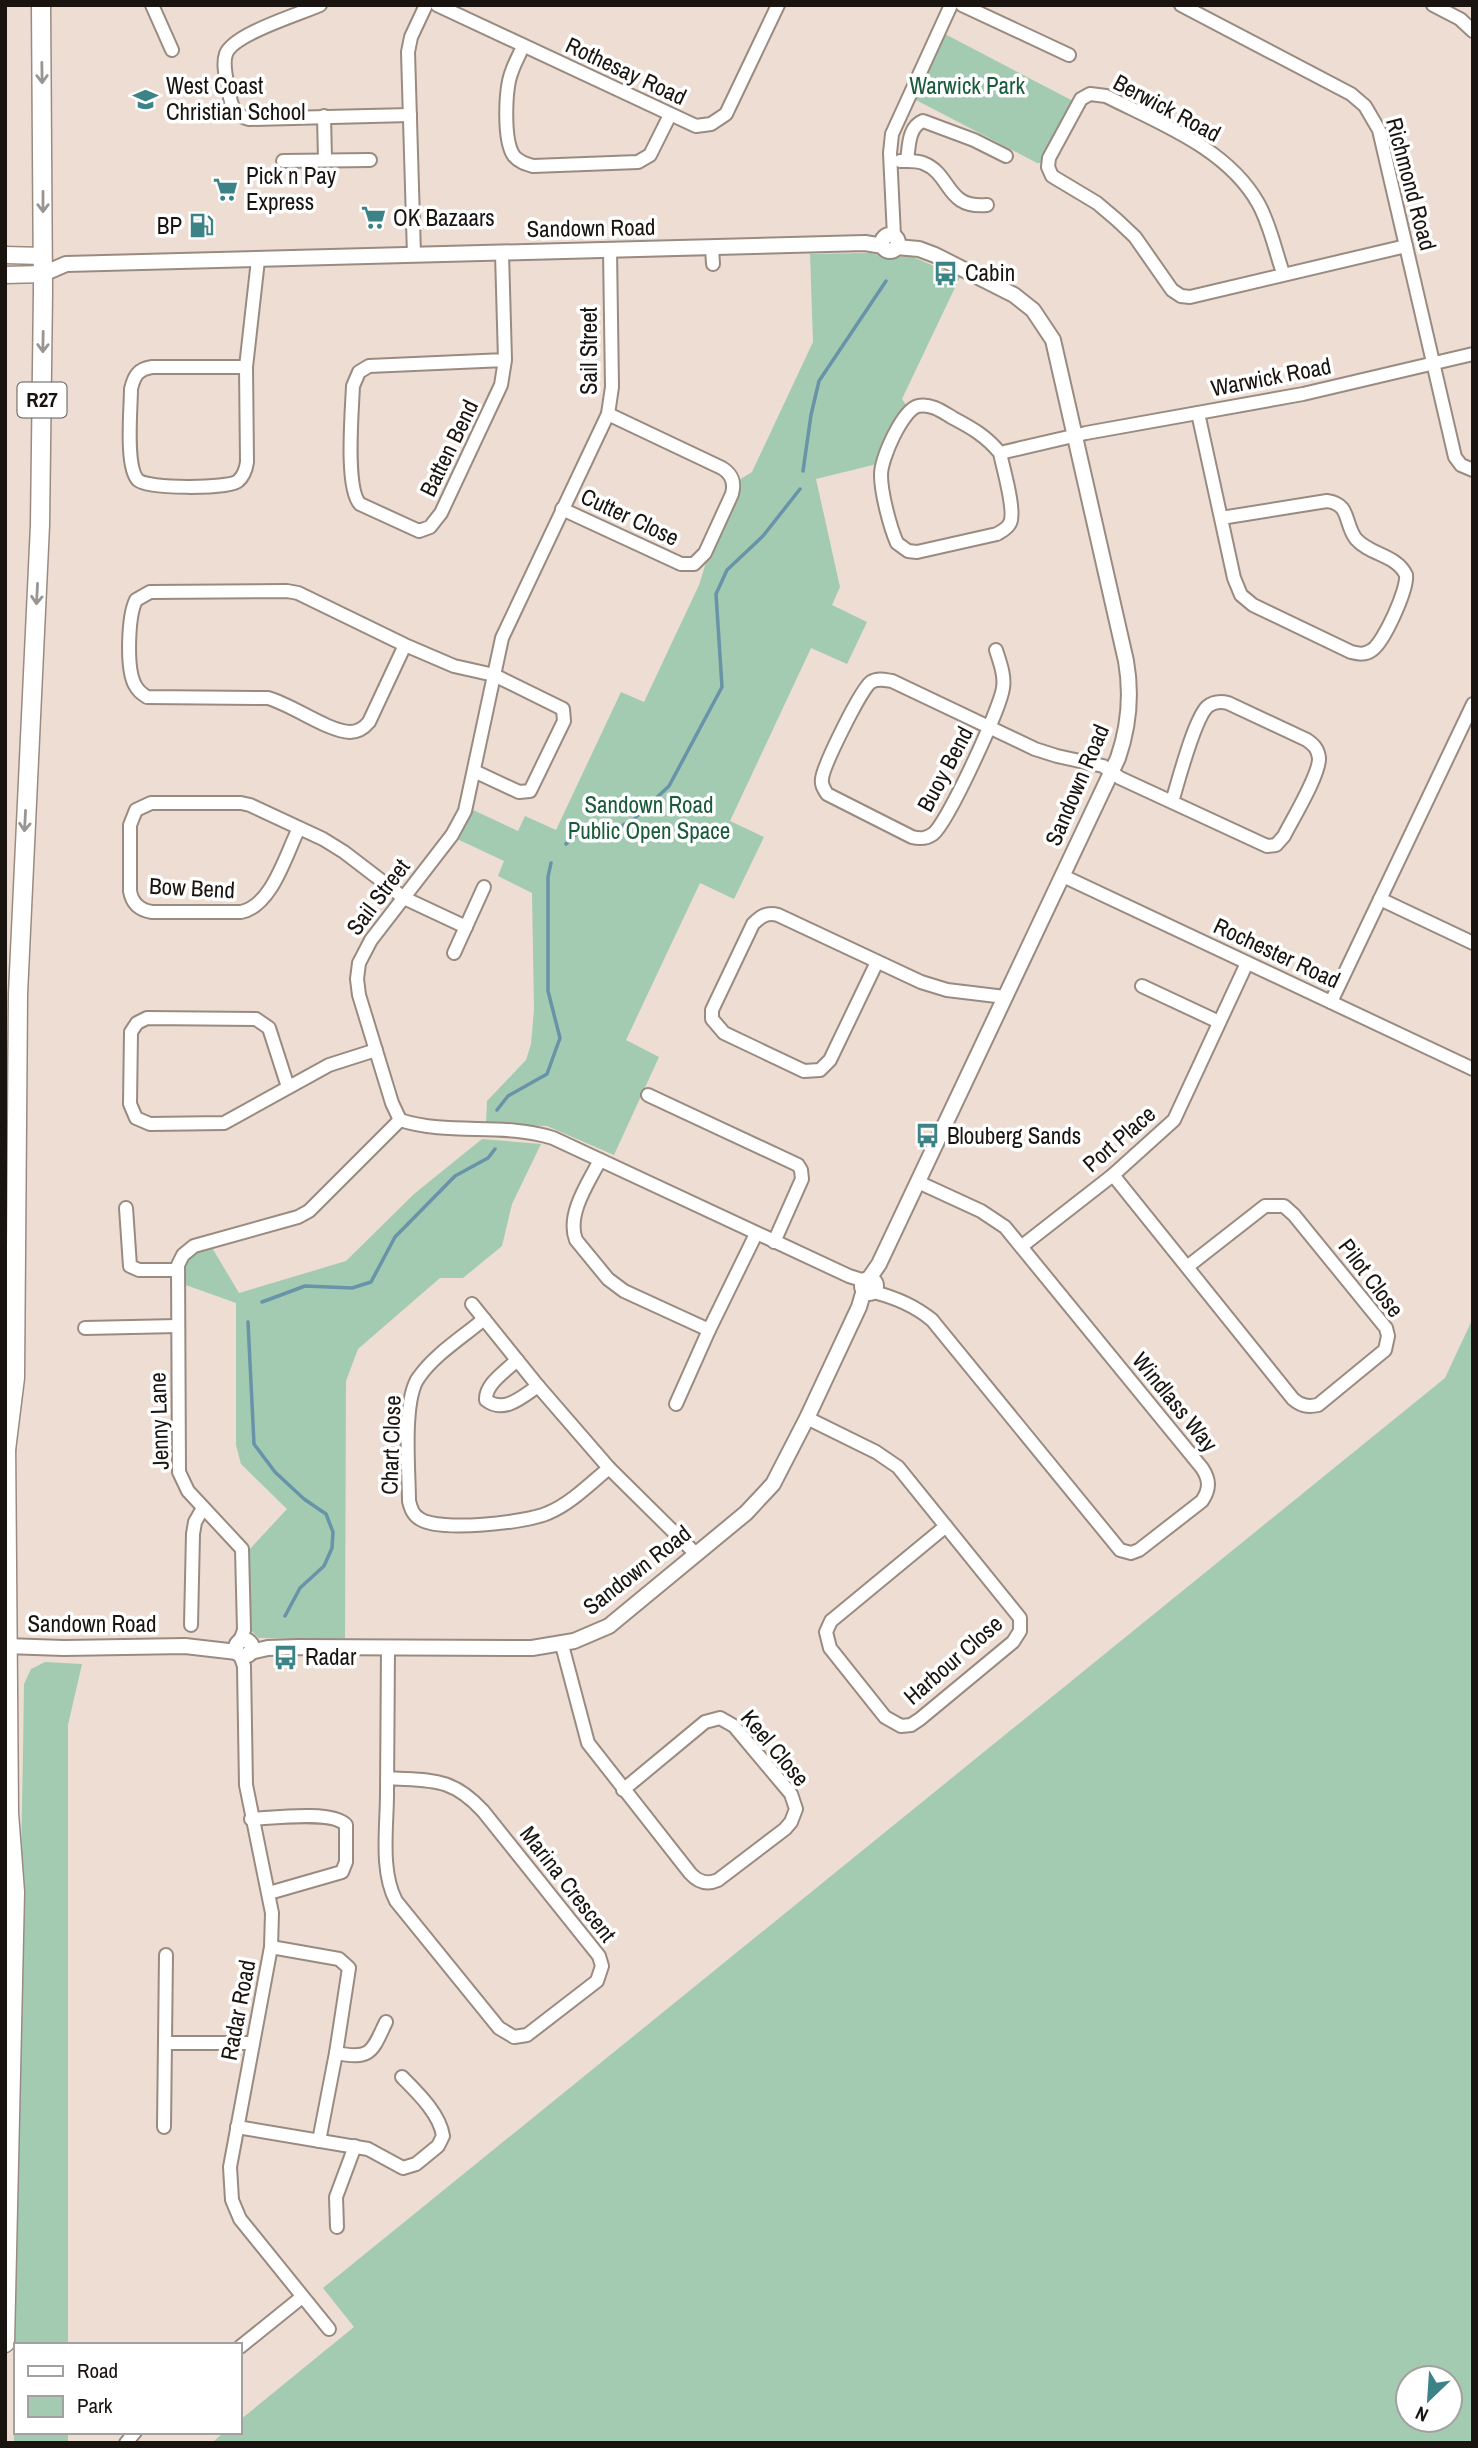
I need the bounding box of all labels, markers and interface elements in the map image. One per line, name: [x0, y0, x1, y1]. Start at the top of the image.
street label: Rothesay Road: [561, 29, 692, 112]
one-way arrow: [35, 62, 48, 85]
street label: Berwick Road: [1108, 66, 1226, 149]
place label: West Coast Christian School: [166, 70, 305, 127]
park label: Warwick Park: [909, 70, 1025, 101]
school or university icon: West Coast Christian School: [132, 85, 160, 113]
street label: Richmond Road: [1379, 114, 1444, 254]
place label: Pick n Pay Express: [246, 160, 337, 217]
supermarket icon: Pick n Pay Express: [212, 175, 240, 203]
one-way arrow: [36, 190, 50, 213]
place label: OK Bazaars: [393, 202, 495, 233]
supermarket icon: OK Bazaars: [359, 204, 387, 232]
place label: BP: [157, 210, 182, 241]
street label: Sandown Road: [526, 211, 656, 244]
fuel station icon: BP: [188, 212, 216, 240]
place label: Cabin: [965, 257, 1015, 288]
bus stop icon: Cabin: [931, 259, 959, 287]
street label: Sail Street: [573, 307, 604, 395]
one-way arrow: [36, 330, 49, 353]
street label: Warwick Road: [1208, 350, 1334, 403]
road number: R27: [18, 382, 66, 418]
street label: Batten Bend: [412, 394, 485, 501]
street label: Cutter Close: [576, 480, 684, 553]
one-way arrow: [31, 582, 44, 605]
street label: Sandown Road: [1037, 719, 1116, 850]
street label: Buoy Bend: [909, 721, 980, 817]
park label: Sandown Road Public Open Space: [568, 789, 730, 846]
one-way arrow: [18, 809, 31, 832]
street label: Sail Street: [339, 852, 416, 941]
street label: Bow Bend: [148, 870, 236, 905]
street label: Rochester Road: [1209, 910, 1346, 995]
street label: Port Place: [1076, 1098, 1162, 1179]
place label: Blouberg Sands: [947, 1120, 1081, 1151]
bus stop icon: Blouberg Sands: [913, 1122, 941, 1150]
street label: Pilot Close: [1332, 1232, 1411, 1323]
street label: Windlass Way: [1126, 1345, 1225, 1458]
street label: Jenny Lane: [141, 1372, 176, 1470]
street label: Chart Close: [373, 1395, 408, 1495]
street label: Sandown Road: [576, 1518, 697, 1622]
street label: Sandown Road: [28, 1608, 156, 1639]
street label: Harbour Close: [897, 1608, 1009, 1711]
place label: Radar: [305, 1641, 357, 1672]
bus stop icon: Radar: [271, 1643, 299, 1671]
street label: Keel Close: [734, 1703, 817, 1793]
street label: Marina Crescent: [513, 1819, 624, 1948]
street label: Radar Road: [213, 1957, 262, 2063]
legend: [14, 2343, 242, 2434]
text: Road: [77, 2356, 118, 2385]
north arrow: [1394, 2364, 1464, 2434]
text: Park: [77, 2391, 113, 2420]
text: N: [1411, 2400, 1432, 2429]

